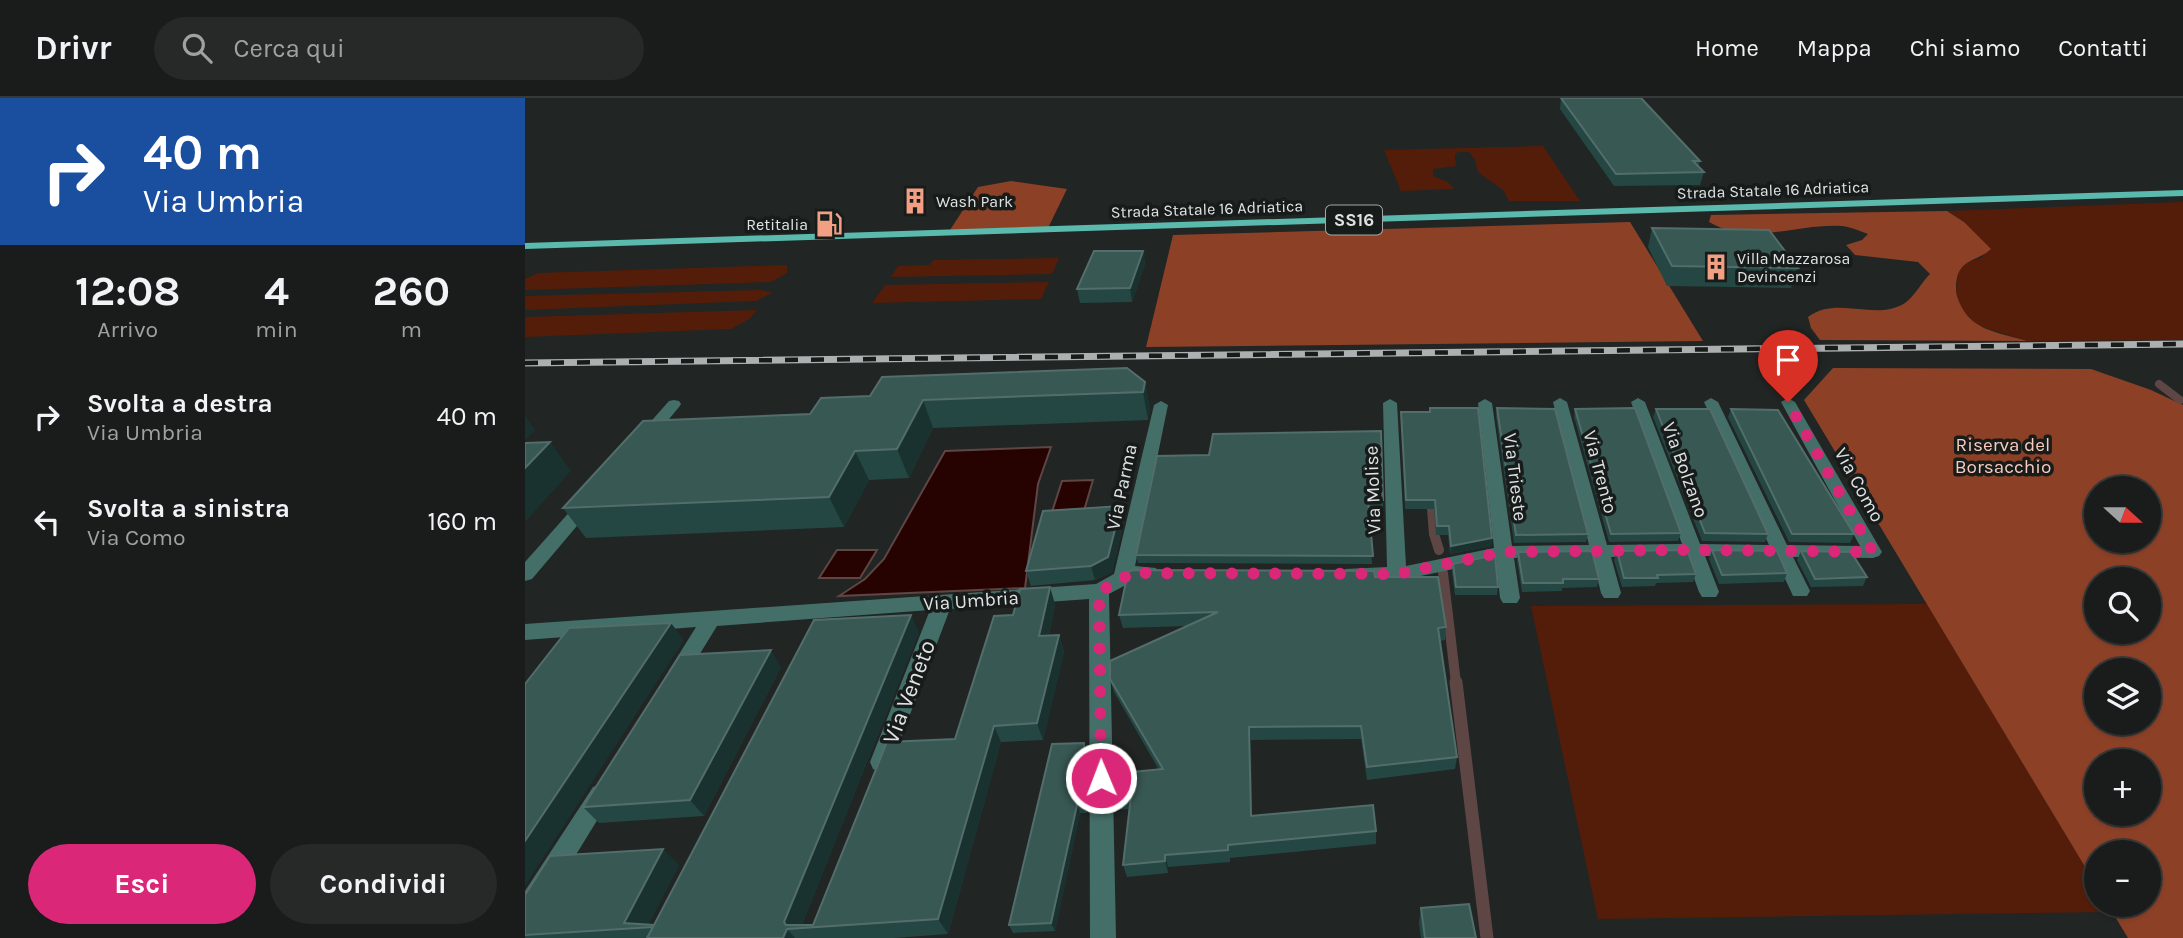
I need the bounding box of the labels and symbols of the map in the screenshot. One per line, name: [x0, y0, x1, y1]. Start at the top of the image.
street label: Strada Statale 16 Adriatica: [1677, 177, 1869, 203]
building icon: Wash Park: [900, 186, 930, 216]
place label: Wash Park: [936, 192, 1013, 211]
street label: Strada Statale 16 Adriatica: [1111, 196, 1303, 222]
road number: SS16: [1326, 205, 1382, 234]
fuel station icon: Retitalia: [814, 209, 844, 239]
place label: Retitalia: [746, 215, 808, 234]
place label: Villa Mazzarosa Devincenzi: [1737, 249, 1850, 286]
building icon: Villa Mazzarosa Devincenzi: [1701, 252, 1731, 282]
pin: [1758, 330, 1818, 402]
street label: Via Bolzano: [1658, 419, 1712, 521]
street label: Via Trento: [1578, 428, 1622, 516]
street label: Via Trieste: [1499, 432, 1531, 522]
park label: Riserva del Borsacchio: [1955, 434, 2051, 478]
street label: Via Parma: [1102, 442, 1142, 532]
street label: Via Como: [1830, 444, 1888, 526]
street label: Via Molise: [1360, 445, 1386, 535]
north arrow: [2084, 476, 2161, 553]
street label: Via Umbria: [922, 587, 1020, 615]
street label: Via Veneto: [877, 636, 941, 748]
position arrow: [1064, 741, 1138, 815]

